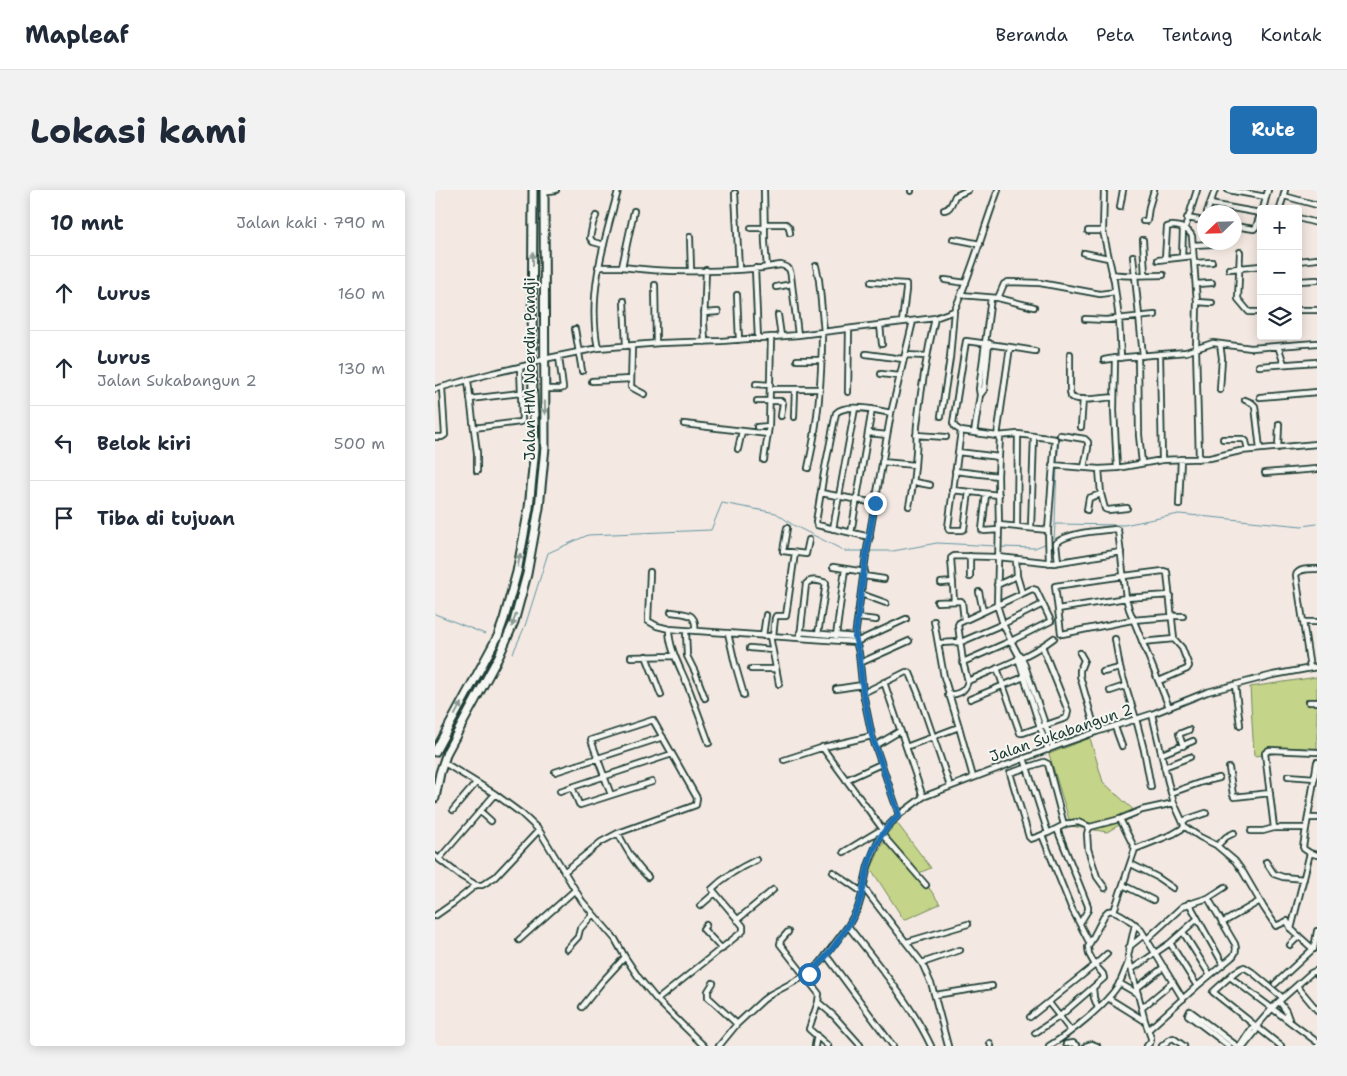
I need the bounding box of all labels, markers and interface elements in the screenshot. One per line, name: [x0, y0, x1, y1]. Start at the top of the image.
text: Mapleaf: [25, 19, 129, 51]
text: Beranda: [996, 23, 1068, 47]
text: Peta: [1096, 23, 1134, 47]
text: Tentang: [1162, 23, 1233, 47]
text: Kontak: [1261, 23, 1322, 47]
button: Rute: [1230, 106, 1317, 154]
text: Lokasi kami: [30, 107, 247, 154]
north arrow: [1197, 205, 1242, 250]
map controls: [1257, 205, 1302, 340]
button: +: [1257, 205, 1302, 250]
text: 10 mnt: [50, 209, 124, 237]
text: Jalan kaki · 790 m: [236, 212, 385, 233]
one-way arrow: [529, 250, 537, 266]
button: −: [1257, 250, 1302, 295]
street label: Jalan HM Noerdin Pandji: [520, 277, 540, 461]
icon: ahead: [50, 279, 78, 307]
text: Lurus: [97, 281, 151, 306]
text: 160 m: [338, 283, 385, 304]
button: layers: [1257, 295, 1302, 340]
text: Lurus: [97, 345, 151, 370]
icon: ahead: [50, 354, 78, 382]
text: 130 m: [338, 358, 385, 379]
text: Jalan Sukabangun 2: [97, 370, 257, 391]
one-way arrow: [541, 400, 549, 416]
icon: left: [50, 429, 78, 457]
text: Belok kiri: [97, 431, 191, 456]
text: 500 m: [334, 433, 385, 454]
route end: [864, 492, 887, 515]
icon: arrive: [50, 504, 78, 532]
text: Tiba di tujuan: [97, 506, 235, 531]
one-way arrow: [516, 551, 524, 567]
one-way arrow: [510, 613, 518, 628]
street label: Jalan Sukabangun 2: [987, 699, 1135, 767]
one-way arrow: [454, 702, 462, 716]
route start: [798, 963, 821, 986]

